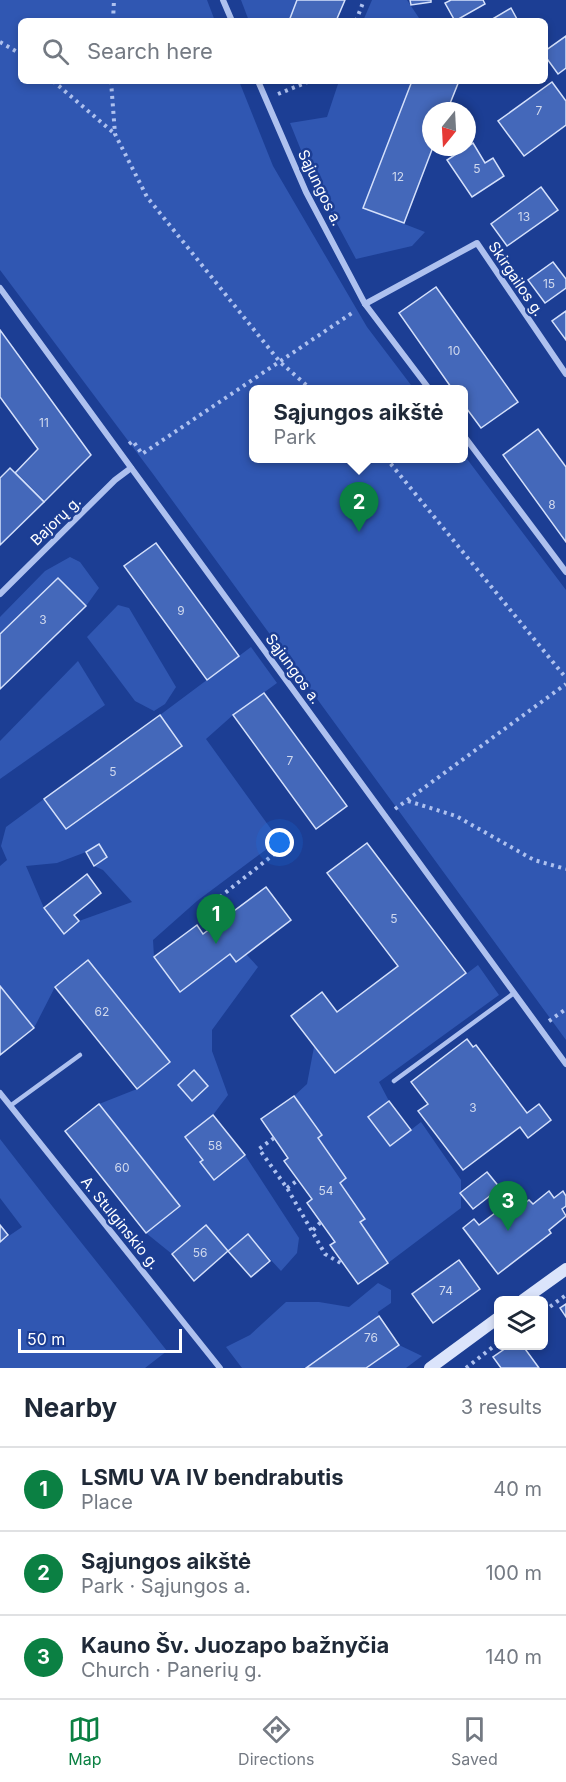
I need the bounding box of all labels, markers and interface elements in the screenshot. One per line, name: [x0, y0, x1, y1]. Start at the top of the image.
search box: [18, 18, 548, 84]
icon: search: [39, 35, 72, 68]
text: Search here: [87, 38, 213, 64]
north arrow: [422, 102, 476, 156]
house number: 7: [536, 103, 543, 118]
street label: Sąjungos a.: [294, 147, 347, 229]
house number: 5: [473, 161, 481, 176]
house number: 12: [392, 169, 404, 184]
house number: 13: [518, 209, 530, 224]
street label: Skirgailos g.: [484, 238, 548, 320]
house number: 15: [543, 276, 555, 291]
house number: 10: [448, 343, 460, 358]
popup: [249, 385, 468, 463]
text: Sąjungos aikštė: [273, 399, 444, 425]
house number: 11: [39, 415, 49, 430]
text: Park: [273, 425, 316, 449]
pin: 2: [340, 482, 378, 532]
street label: Bajorų g.: [26, 492, 85, 549]
house number: 8: [548, 497, 556, 512]
house number: 9: [177, 603, 185, 618]
house number: 3: [39, 612, 47, 627]
street label: Sąjungos a.: [261, 630, 325, 708]
house number: 7: [287, 753, 294, 768]
house number: 5: [109, 764, 117, 779]
your location: [265, 828, 294, 857]
pin: 1: [196, 894, 236, 944]
house number: 5: [390, 911, 398, 926]
house number: 62: [95, 1004, 109, 1019]
house number: 3: [469, 1100, 477, 1115]
house number: 58: [208, 1138, 222, 1153]
house number: 60: [114, 1160, 130, 1175]
street label: A. Stulginskio g.: [77, 1172, 164, 1273]
pin: 3: [488, 1182, 528, 1231]
house number: 54: [318, 1183, 334, 1198]
house number: 56: [193, 1245, 207, 1260]
house number: 74: [439, 1283, 453, 1298]
map controls: [494, 1296, 548, 1350]
button: layers: [494, 1296, 548, 1350]
scale bar: [18, 1326, 182, 1354]
text: 50 m: [27, 1329, 65, 1349]
house number: 76: [364, 1330, 378, 1345]
text: Nearby: [24, 1392, 117, 1423]
text: 3 results: [461, 1395, 542, 1419]
text: LSMU VA IV bendrabutis: [81, 1464, 344, 1490]
text: 1: [39, 1477, 48, 1501]
text: 40 m: [493, 1477, 542, 1501]
text: Place: [81, 1490, 133, 1514]
text: Sąjungos aikštė: [81, 1548, 251, 1574]
text: 2: [37, 1561, 50, 1585]
text: 100 m: [485, 1561, 542, 1585]
text: Park · Sąjungos a.: [81, 1574, 251, 1598]
text: Kauno Šv. Juozapo bažnyčia: [81, 1632, 389, 1658]
text: 3: [37, 1645, 50, 1669]
text: 140 m: [485, 1645, 542, 1669]
text: Church · Panerių g.: [81, 1658, 262, 1682]
tab: Map: [68, 1713, 102, 1769]
tab: Directions: [238, 1713, 314, 1769]
tab: Saved: [451, 1713, 498, 1769]

